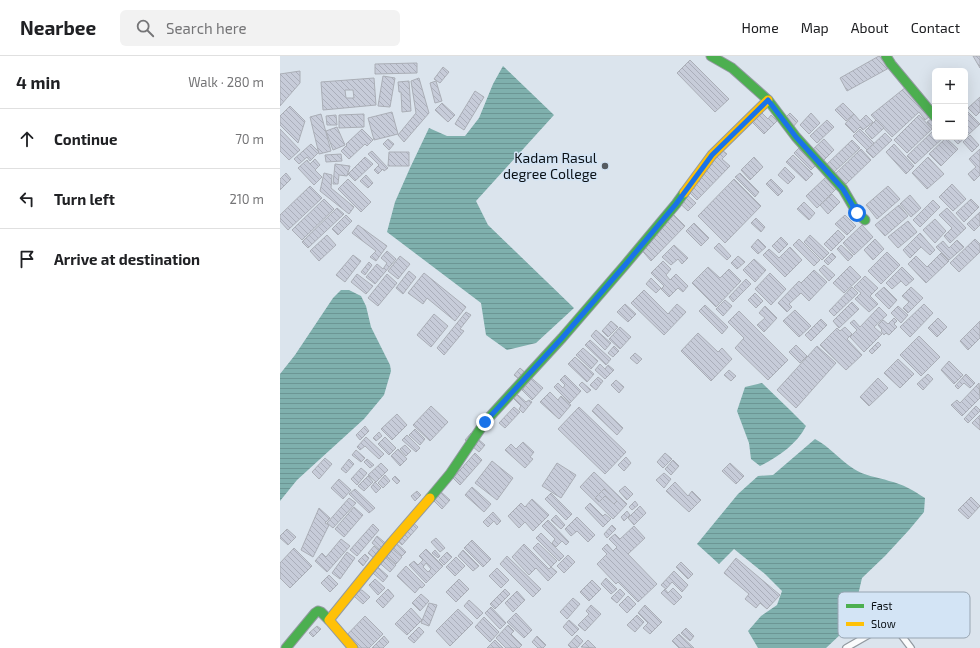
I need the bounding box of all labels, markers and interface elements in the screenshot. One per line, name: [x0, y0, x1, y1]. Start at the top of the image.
search box: [120, 10, 400, 46]
text: Nearbee: [20, 16, 96, 39]
icon: search: [134, 17, 156, 39]
text: Search here: [166, 19, 247, 37]
text: Home: [742, 19, 779, 36]
text: Map: [801, 19, 829, 36]
text: About: [851, 19, 889, 36]
text: Contact: [911, 19, 960, 36]
map controls: [932, 68, 968, 140]
button: +: [932, 68, 968, 104]
text: 4 min: [16, 72, 60, 92]
text: Walk · 280 m: [188, 74, 264, 90]
button: −: [932, 104, 968, 140]
icon: ahead: [16, 128, 38, 150]
text: Continue: [54, 130, 117, 148]
text: 70 m: [235, 131, 264, 147]
place label: Kadam Rasul degree College: [503, 149, 598, 182]
marker: Kadam Rasul degree College: [600, 161, 610, 171]
icon: left: [16, 188, 38, 210]
text: Turn left: [54, 190, 115, 208]
text: 210 m: [229, 191, 264, 207]
route start: [848, 204, 866, 222]
icon: arrive: [16, 248, 38, 270]
text: Arrive at destination: [54, 250, 200, 268]
route end: [476, 413, 494, 431]
legend: [838, 592, 970, 638]
text: Fast: [871, 599, 893, 612]
text: Slow: [871, 617, 896, 630]

